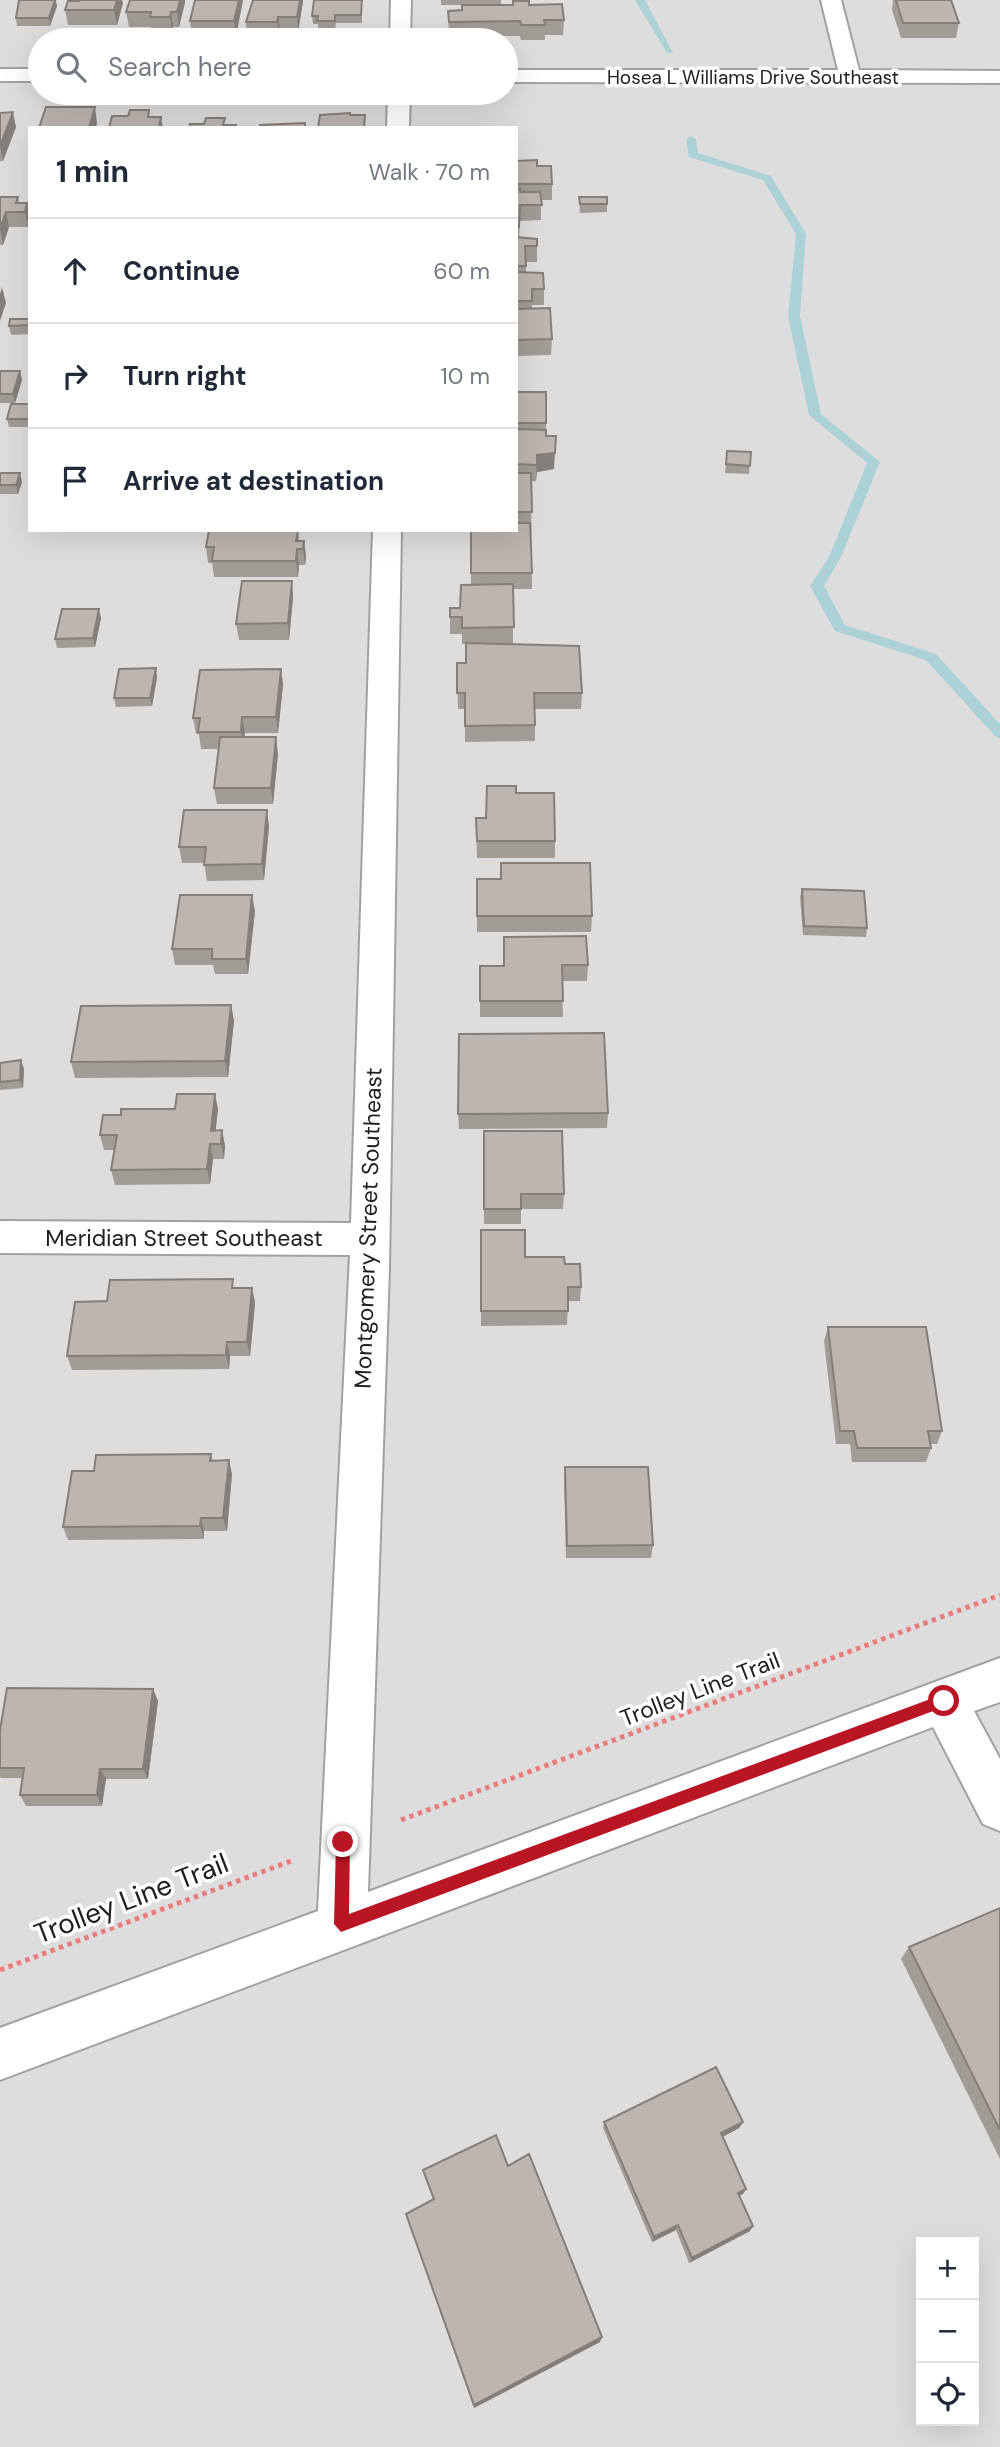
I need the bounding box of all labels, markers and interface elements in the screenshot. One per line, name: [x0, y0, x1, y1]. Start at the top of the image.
search box: [28, 28, 518, 105]
icon: search: [52, 48, 90, 86]
text: Search here: [108, 50, 251, 84]
street label: Hosea L Williams Drive Southeast: [607, 65, 899, 90]
text: 1 min: [56, 152, 129, 191]
text: Walk · 70 m: [369, 157, 490, 187]
icon: ahead: [56, 252, 94, 290]
text: Continue: [123, 254, 240, 288]
text: 60 m: [433, 256, 490, 286]
icon: right: [56, 357, 94, 395]
text: Turn right: [123, 359, 247, 393]
text: 10 m: [440, 361, 490, 391]
icon: arrive: [56, 462, 94, 500]
text: Arrive at destination: [123, 464, 384, 498]
street label: Montgomery Street Southeast: [347, 1067, 389, 1389]
street label: Meridian Street Southeast: [45, 1223, 323, 1253]
street label: Trolley Line Trail: [616, 1645, 784, 1733]
route start: [928, 1685, 959, 1716]
route end: [327, 1826, 358, 1857]
street label: Trolley Line Trail: [29, 1844, 233, 1952]
map controls: [916, 2237, 979, 2426]
button: +: [916, 2237, 979, 2300]
button: −: [916, 2300, 979, 2363]
button: locate: [916, 2363, 979, 2426]

